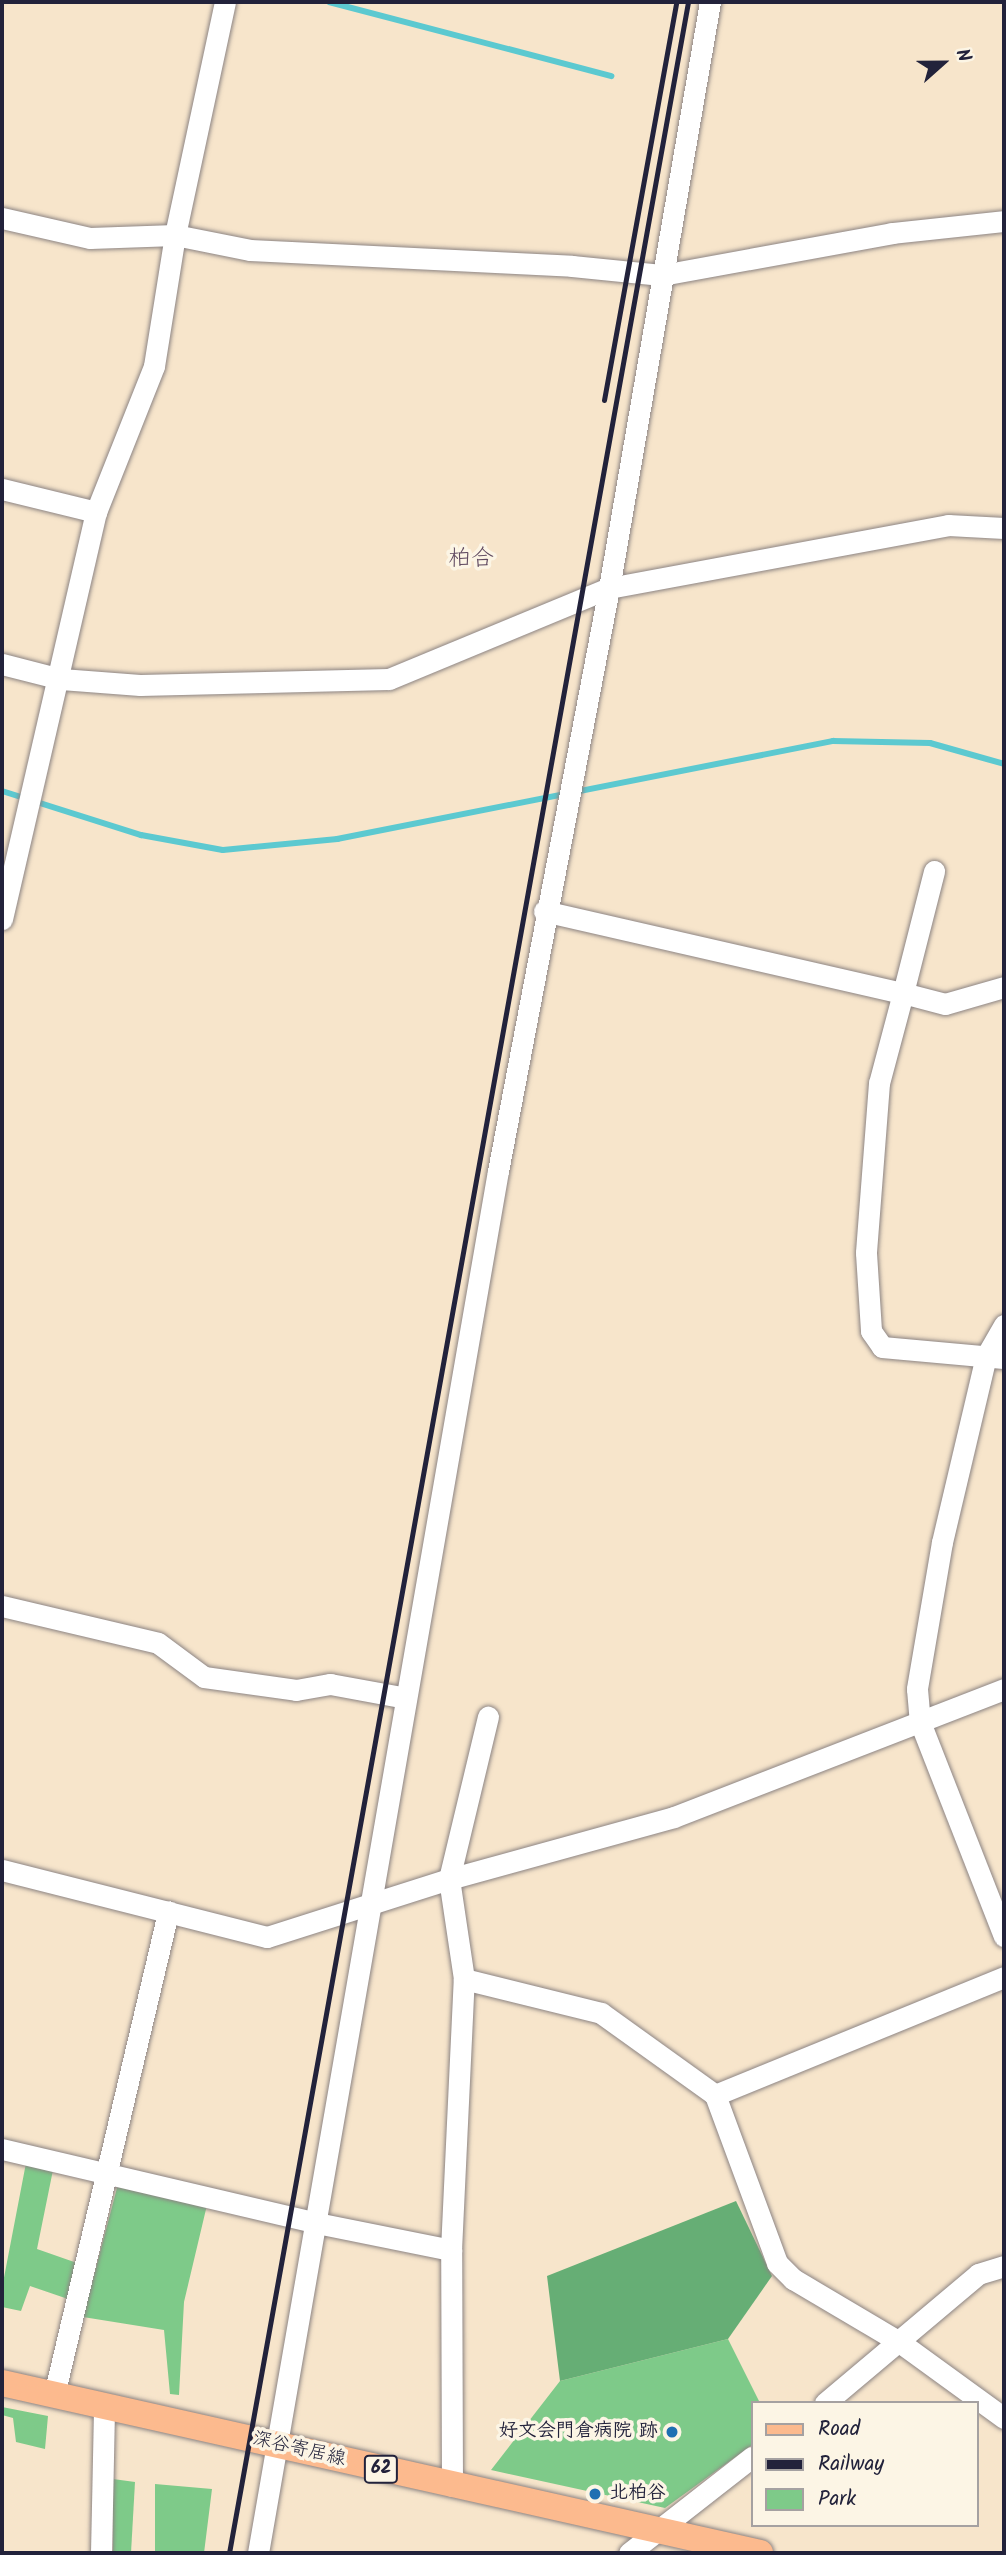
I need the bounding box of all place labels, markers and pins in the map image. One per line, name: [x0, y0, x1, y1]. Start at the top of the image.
place label: 好文会門倉病院 跡: [499, 2421, 658, 2443]
marker: 好文会門倉病院 跡: [664, 2424, 680, 2440]
place label: 北柏谷: [609, 2483, 666, 2505]
marker: 北柏谷: [587, 2486, 603, 2502]

